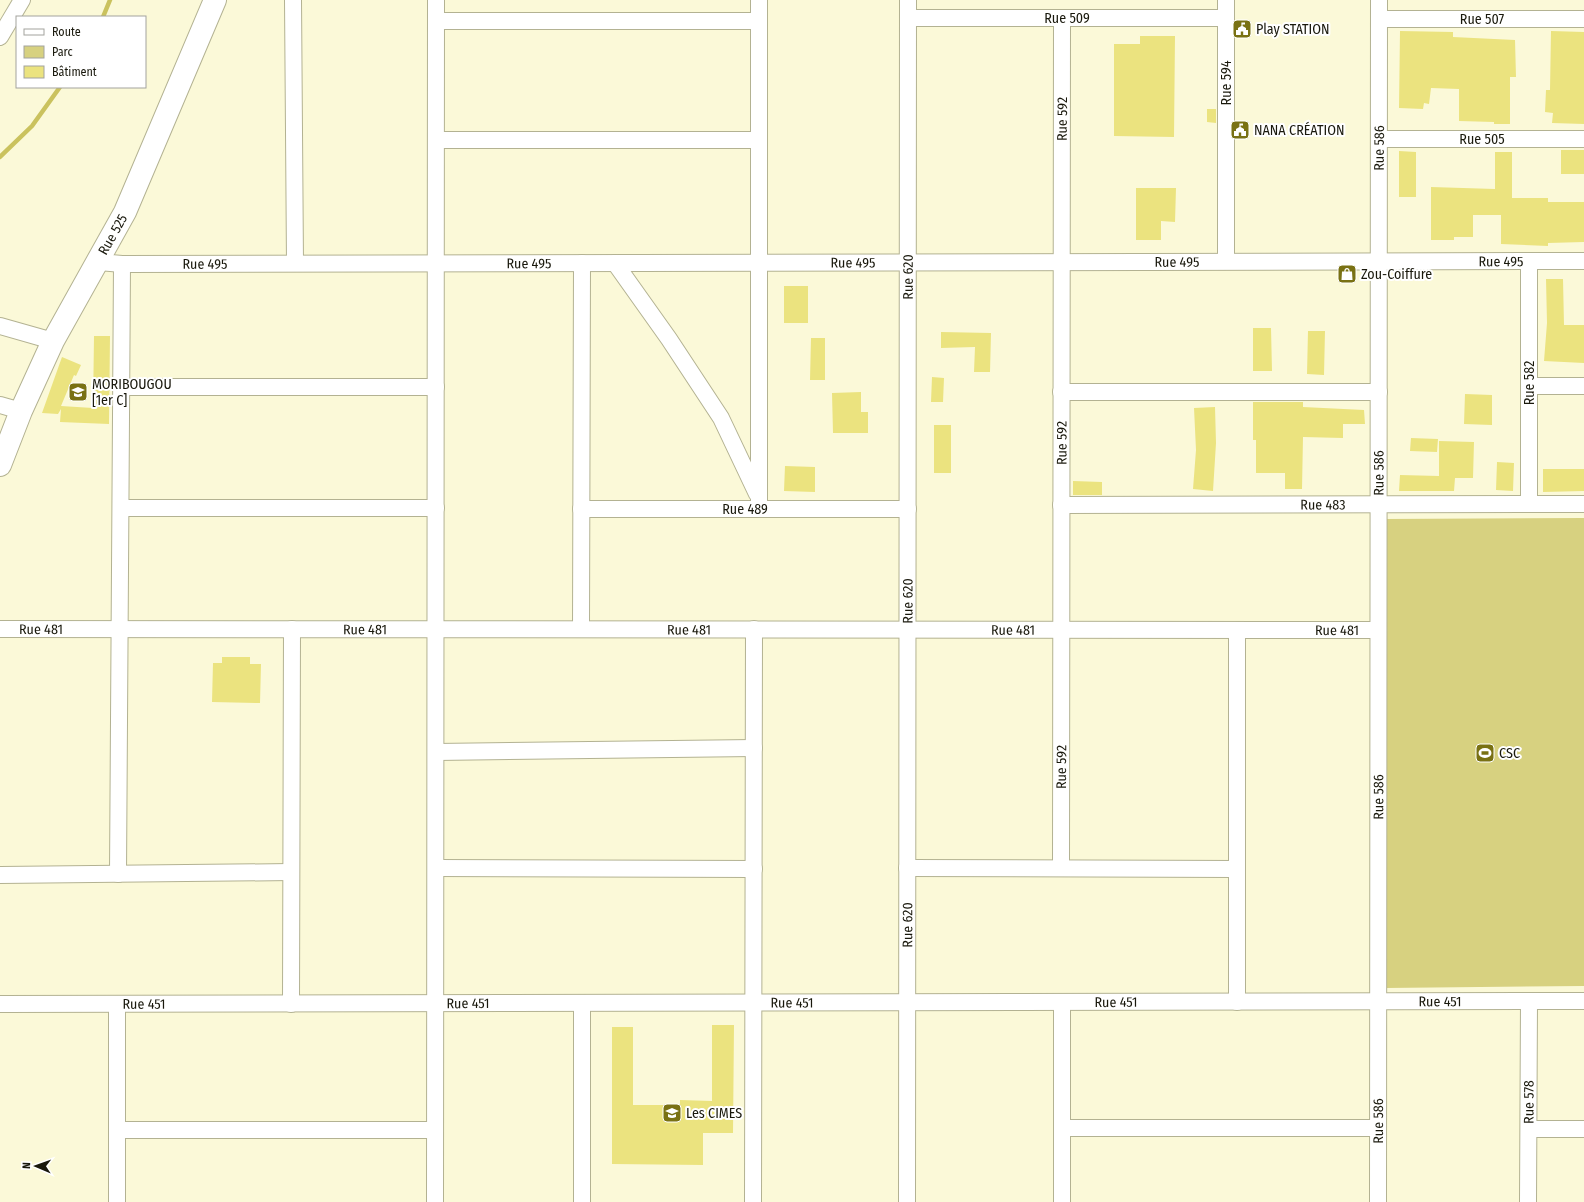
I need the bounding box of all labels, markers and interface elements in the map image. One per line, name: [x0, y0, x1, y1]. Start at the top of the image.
street label: Rue 509: [1044, 10, 1090, 27]
street label: Rue 507: [1460, 11, 1505, 28]
legend: [16, 16, 146, 88]
public building icon: Play STATION: [1231, 18, 1253, 40]
place label: Play STATION: [1256, 21, 1330, 38]
text: Route: [52, 25, 81, 39]
text: Parc: [52, 45, 73, 59]
street label: Rue 594: [1218, 60, 1235, 105]
text: Bâtiment: [52, 65, 97, 79]
street label: Rue 592: [1053, 97, 1070, 141]
public building icon: NANA CRÉATION: [1229, 119, 1251, 141]
place label: NANA CRÉATION: [1254, 121, 1344, 139]
street label: Rue 586: [1370, 125, 1387, 171]
street label: Rue 505: [1459, 131, 1505, 148]
street label: Rue 525: [94, 211, 131, 258]
street label: Rue 495: [1154, 253, 1199, 270]
street label: Rue 495: [1478, 253, 1523, 270]
street label: Rue 495: [830, 254, 875, 271]
street label: Rue 620: [899, 254, 916, 300]
street label: Rue 495: [182, 255, 227, 272]
street label: Rue 495: [506, 255, 551, 272]
shop icon: Zou-Coiffure: [1336, 263, 1358, 285]
place label: Zou-Coiffure: [1361, 266, 1432, 283]
street label: Rue 582: [1521, 361, 1538, 405]
place label: MORIBOUGOU [1er C]: [92, 376, 172, 409]
school or university icon: MORIBOUGOU [1er C]: [67, 381, 89, 403]
street label: Rue 592: [1053, 421, 1070, 465]
street label: Rue 586: [1370, 450, 1387, 496]
street label: Rue 483: [1300, 496, 1346, 513]
street label: Rue 489: [722, 501, 768, 518]
street label: Rue 620: [899, 578, 916, 624]
street label: Rue 481: [19, 621, 63, 638]
street label: Rue 481: [343, 621, 387, 638]
street label: Rue 481: [667, 621, 711, 638]
street label: Rue 481: [991, 621, 1035, 638]
street label: Rue 481: [1315, 621, 1359, 638]
sports icon: CSC: [1474, 742, 1496, 764]
street label: Rue 592: [1053, 745, 1070, 789]
place label: CSC: [1499, 745, 1520, 762]
street label: Rue 586: [1370, 774, 1387, 820]
street label: Rue 620: [899, 902, 916, 948]
street label: Rue 451: [1094, 993, 1138, 1010]
street label: Rue 451: [1418, 993, 1462, 1010]
street label: Rue 451: [770, 994, 814, 1011]
street label: Rue 451: [122, 995, 166, 1012]
street label: Rue 451: [446, 995, 490, 1012]
street label: Rue 578: [1520, 1080, 1537, 1124]
street label: Rue 586: [1370, 1098, 1387, 1144]
school or university icon: Les CIMES: [661, 1102, 683, 1124]
place label: Les CIMES: [686, 1105, 742, 1122]
north arrow: [16, 1146, 56, 1186]
text: N: [20, 1162, 33, 1169]

